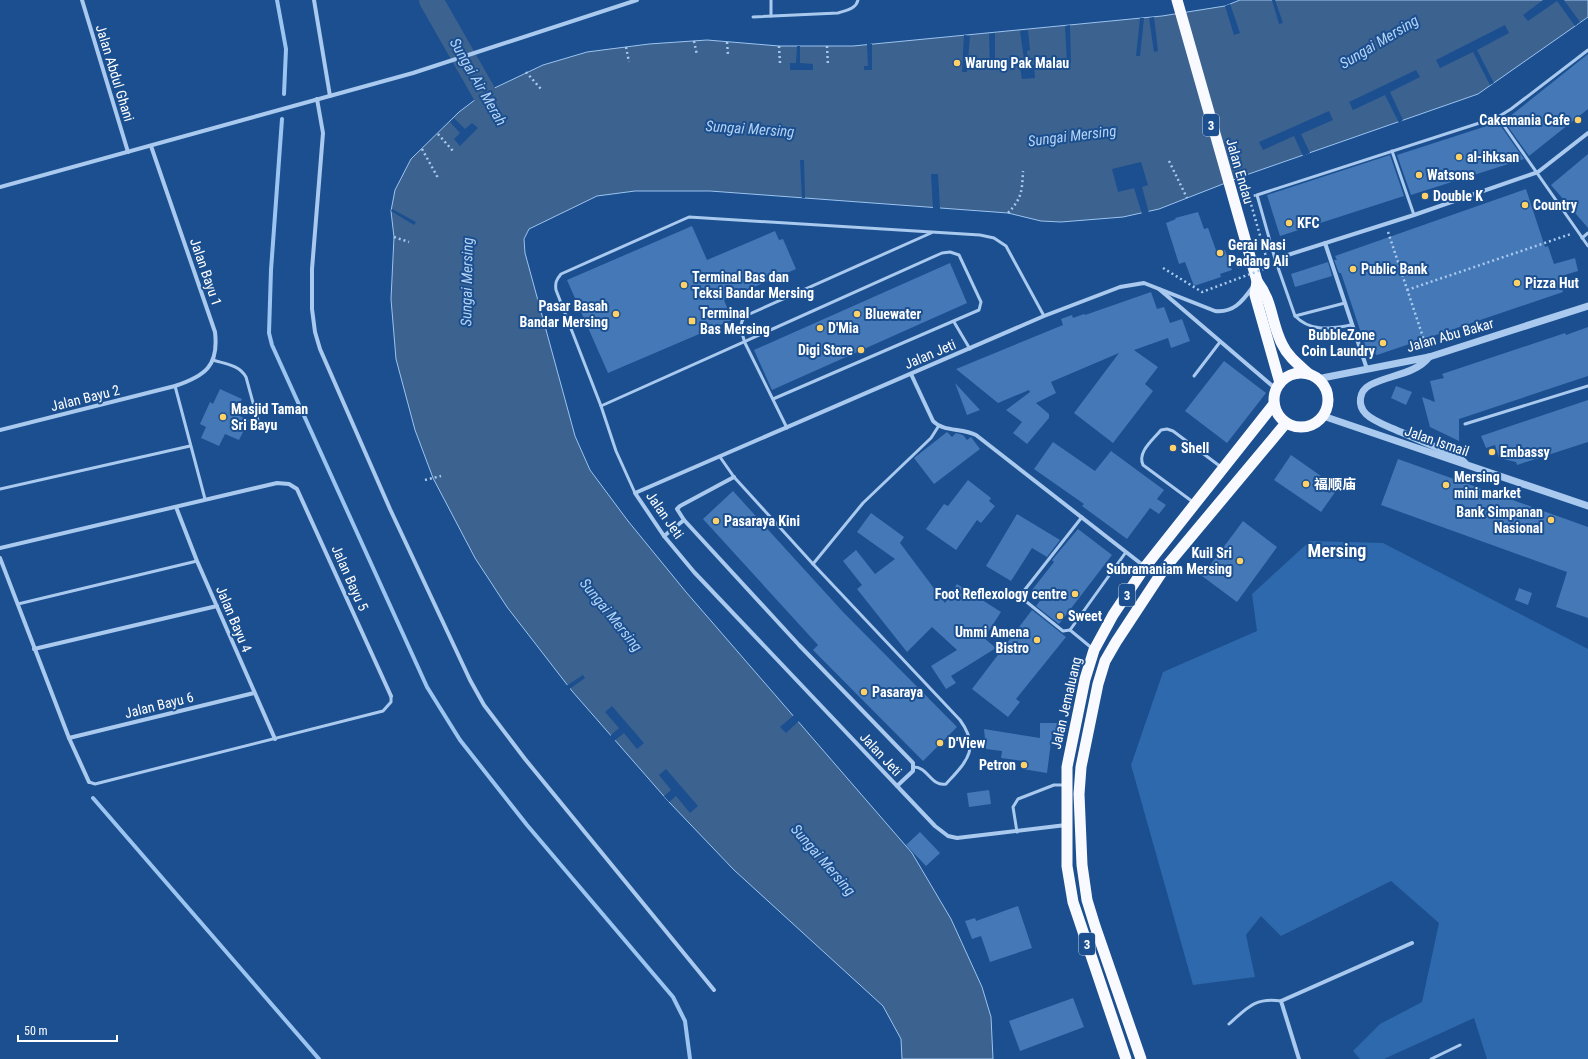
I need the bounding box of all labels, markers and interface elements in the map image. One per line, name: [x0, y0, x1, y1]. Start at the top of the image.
water label: Sungai Mersing: [1336, 11, 1422, 73]
street label: Jalan Abdul Ghani: [93, 23, 137, 123]
water label: Sungai Air Merah: [446, 35, 510, 129]
place label: Warung Pak Malau: [965, 55, 1069, 71]
marker: Warung Pak Malau: [952, 58, 962, 68]
place label: Cakemania Cafe: [1479, 112, 1570, 128]
road number: 3: [1203, 114, 1219, 136]
marker: Cakemania Cafe: [1573, 115, 1583, 125]
water label: Sungai Mersing: [705, 117, 795, 141]
water label: Sungai Mersing: [1027, 122, 1117, 150]
street label: Jalan Endau: [1223, 136, 1257, 206]
place label: al-ihksan: [1467, 149, 1519, 165]
marker: al-ihksan: [1454, 152, 1464, 162]
place label: Watsons: [1427, 167, 1475, 183]
marker: Watsons: [1414, 170, 1424, 180]
place label: Double K: [1433, 188, 1483, 204]
marker: Double K: [1420, 191, 1430, 201]
place label: Country: [1533, 197, 1578, 213]
marker: Country: [1520, 200, 1530, 210]
place label: KFC: [1297, 215, 1319, 231]
marker: KFC: [1284, 218, 1294, 228]
street label: Jalan Bayu 1: [187, 236, 225, 308]
water label: Sungai Mersing: [457, 237, 477, 327]
place label: Gerai Nasi Padang Ali: [1228, 237, 1289, 269]
marker: Gerai Nasi Padang Ali: [1215, 248, 1225, 258]
place label: Public Bank: [1361, 261, 1428, 277]
marker: Public Bank: [1348, 264, 1358, 274]
place label: Terminal Bas dan Teksi Bandar Mersing: [692, 269, 814, 301]
place label: Pizza Hut: [1525, 275, 1579, 291]
marker: Pizza Hut: [1512, 278, 1522, 288]
marker: Terminal Bas dan Teksi Bandar Mersing: [679, 280, 689, 290]
place label: Pasar Basah Bandar Mersing: [519, 298, 608, 330]
place label: Terminal Bas Mersing: [700, 305, 770, 337]
place label: Bluewater: [865, 306, 921, 322]
marker: Pasar Basah Bandar Mersing: [611, 309, 621, 319]
marker: Bluewater: [852, 309, 862, 319]
street label: Jalan Abu Bakar: [1405, 315, 1495, 355]
marker: Terminal Bas Mersing: [687, 316, 697, 326]
place label: D'Mia: [828, 320, 859, 336]
marker: D'Mia: [815, 323, 825, 333]
place label: BubbleZone Coin Laundry: [1301, 327, 1376, 359]
street label: Jalan Jeti: [902, 336, 958, 372]
marker: BubbleZone Coin Laundry: [1378, 338, 1388, 348]
place label: Digi Store: [798, 342, 853, 358]
marker: Digi Store: [856, 345, 866, 355]
street label: Jalan Bayu 2: [49, 382, 121, 414]
place label: Masjid Taman Sri Bayu: [231, 401, 308, 433]
marker: Masjid Taman Sri Bayu: [218, 412, 228, 422]
street label: Jalan Ismail: [1403, 423, 1471, 459]
place label: Shell: [1181, 440, 1209, 456]
marker: Shell: [1168, 443, 1178, 453]
place label: Embassy: [1500, 444, 1550, 460]
marker: Embassy: [1487, 447, 1497, 457]
place label: Mersing mini market: [1454, 469, 1521, 501]
place label: 福顺庙: [1314, 476, 1356, 492]
marker: 福顺庙: [1301, 479, 1311, 489]
marker: Mersing mini market: [1441, 480, 1451, 490]
street label: Jalan Jeti: [643, 488, 687, 542]
place label: Bank Simpanan Nasional: [1456, 504, 1543, 536]
place label: Pasaraya Kini: [724, 513, 800, 529]
marker: Bank Simpanan Nasional: [1546, 515, 1556, 525]
marker: Pasaraya Kini: [711, 516, 721, 526]
district label: Mersing: [1308, 540, 1366, 561]
street label: Jalan Bayu 5: [328, 543, 372, 613]
place label: Kuil Sri Subramaniam Mersing: [1106, 545, 1232, 577]
marker: Kuil Sri Subramaniam Mersing: [1235, 556, 1245, 566]
water label: Sungai Mersing: [576, 575, 646, 655]
street label: Jalan Bayu 4: [213, 583, 255, 655]
road number: 3: [1119, 584, 1135, 606]
place label: Foot Reflexology centre: [935, 586, 1067, 602]
marker: Foot Reflexology centre: [1070, 589, 1080, 599]
place label: Sweet: [1068, 608, 1102, 624]
marker: Sweet: [1055, 611, 1065, 621]
place label: Ummi Amena Bistro: [955, 624, 1029, 656]
marker: Ummi Amena Bistro: [1032, 635, 1042, 645]
street label: Jalan Jemaluang: [1048, 655, 1084, 751]
place label: Pasaraya: [872, 684, 923, 700]
marker: Pasaraya: [859, 687, 869, 697]
street label: Jalan Bayu 6: [123, 689, 195, 721]
street label: Jalan Jeti: [857, 729, 905, 779]
place label: D'View: [948, 735, 985, 751]
marker: D'View: [935, 738, 945, 748]
place label: Petron: [979, 757, 1016, 773]
marker: Petron: [1019, 760, 1029, 770]
water label: Sungai Mersing: [787, 821, 859, 899]
road number: 3: [1079, 933, 1095, 955]
scale bar: [18, 1017, 117, 1043]
text: 50 m: [24, 1024, 48, 1038]

